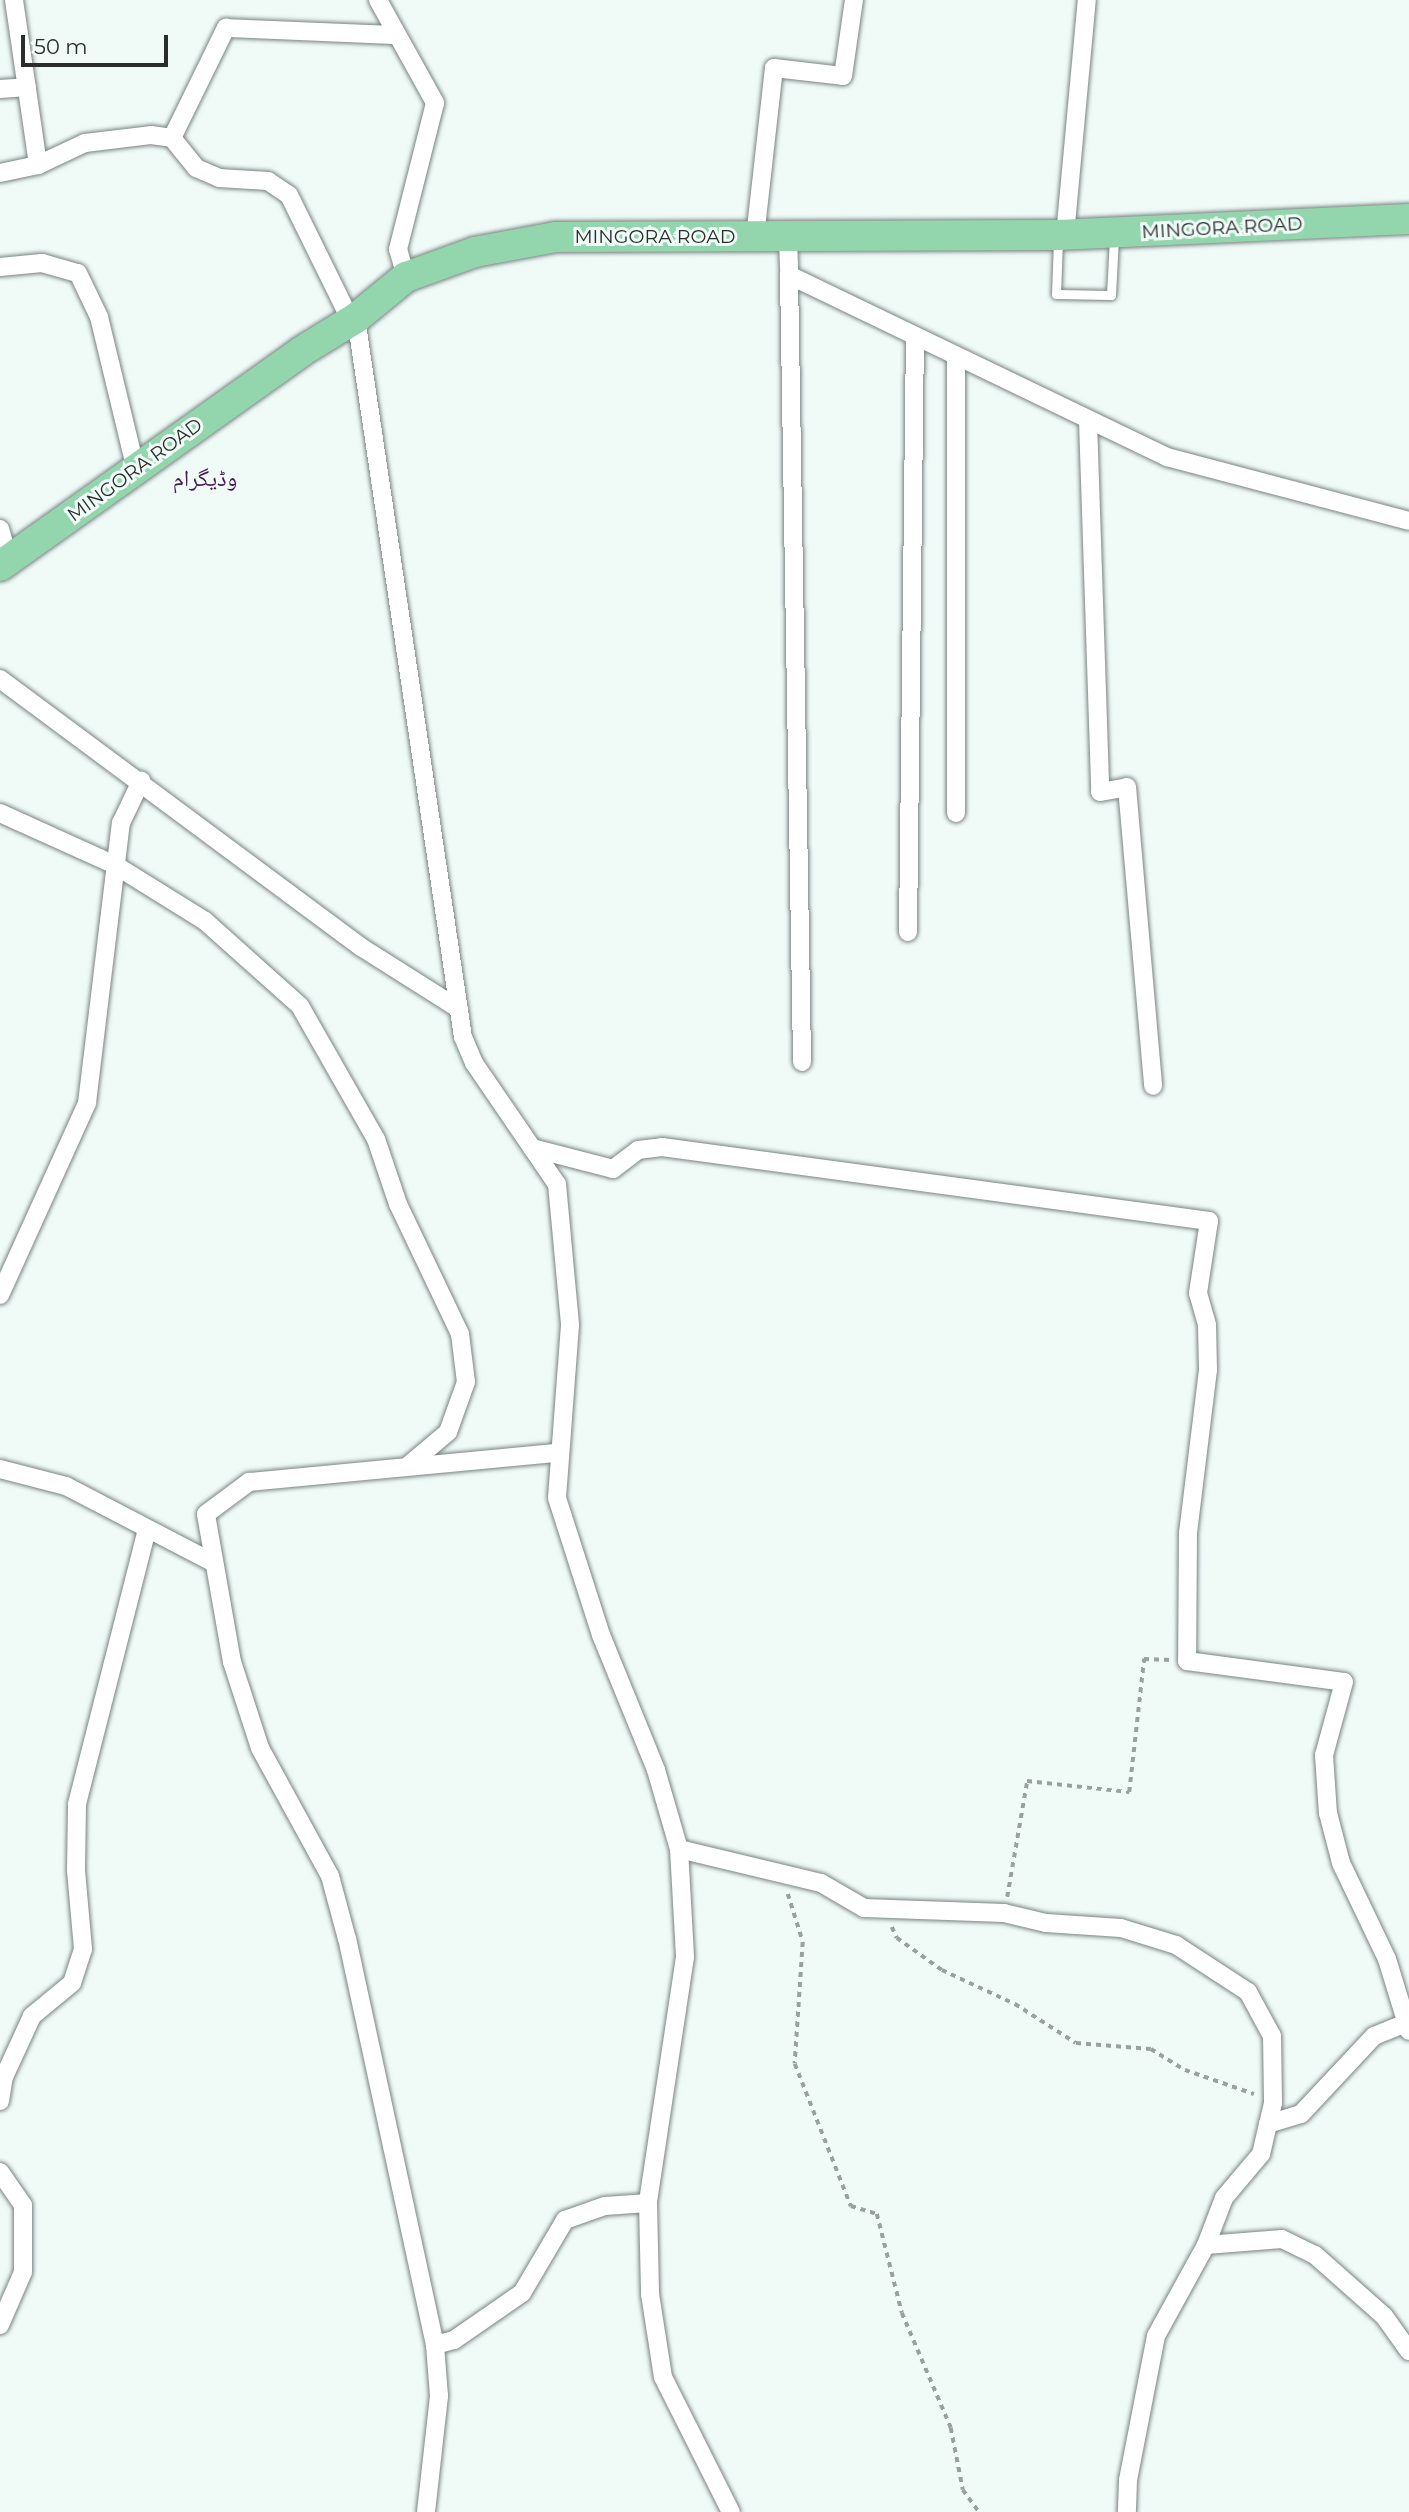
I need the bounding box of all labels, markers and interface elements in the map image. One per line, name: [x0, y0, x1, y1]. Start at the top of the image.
scale bar: [24, 21, 172, 65]
text: 50 m: [34, 34, 88, 59]
street label: MINGORA ROAD: [1141, 212, 1303, 244]
street label: MINGORA ROAD: [574, 226, 736, 248]
street label: MINGORA ROAD: [63, 413, 207, 527]
district label: وڈیگرام: [173, 464, 237, 492]

